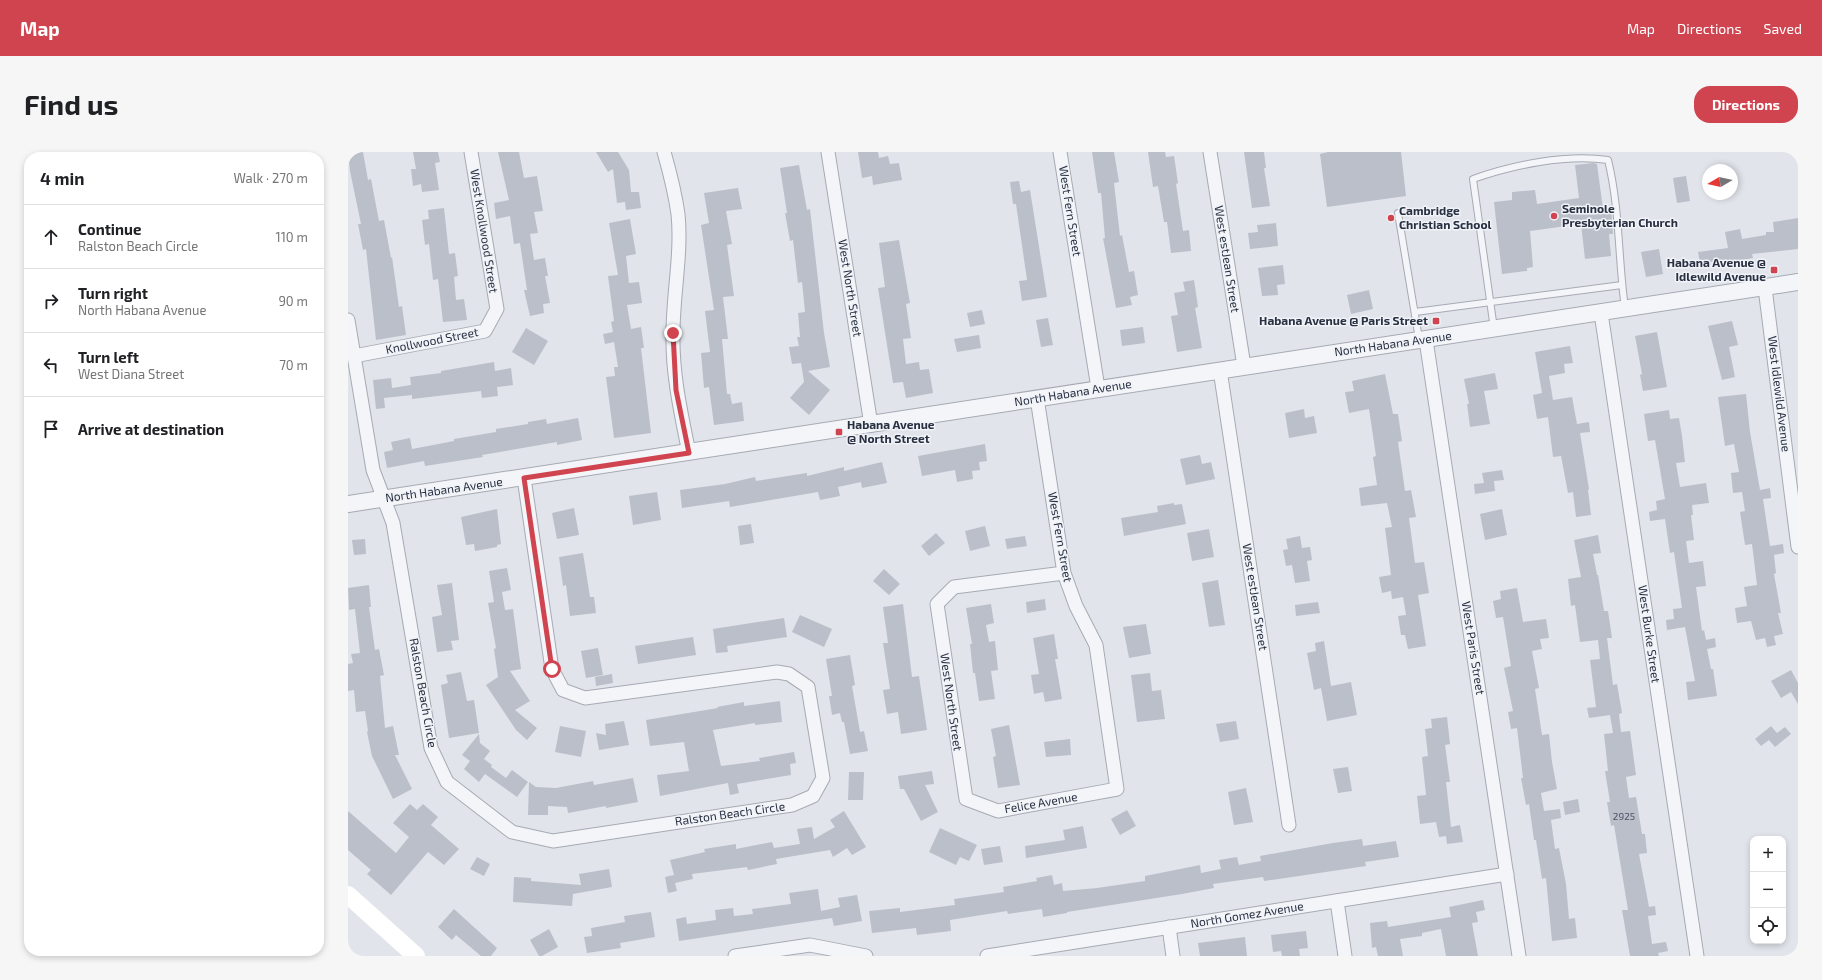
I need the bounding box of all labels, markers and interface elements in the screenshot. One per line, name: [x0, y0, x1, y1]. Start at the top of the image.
text: Map: [20, 17, 60, 40]
text: Map: [1627, 20, 1655, 37]
text: Directions: [1677, 20, 1742, 37]
text: Saved: [1764, 20, 1802, 37]
button: Directions: [1694, 86, 1798, 123]
text: Find us: [24, 87, 118, 121]
north arrow: [1702, 164, 1738, 200]
street label: West Fern Street: [1057, 165, 1085, 258]
text: 4 min: [40, 168, 84, 188]
street label: West Knollwood Street: [468, 168, 502, 294]
text: Walk · 270 m: [233, 170, 308, 186]
place label: Seminole Presbyterian Church: [1562, 201, 1678, 230]
place label: Cambridge Christian School: [1399, 203, 1491, 231]
street label: West estJean Street: [1213, 204, 1243, 314]
marker: Seminole Presbyterian Church: [1549, 211, 1559, 221]
marker: Cambridge Christian School: [1386, 213, 1396, 223]
text: Continue: [78, 220, 141, 238]
icon: ahead: [40, 226, 62, 248]
text: 110 m: [276, 229, 308, 245]
text: Ralston Beach Circle: [78, 238, 198, 254]
street label: West North Street: [836, 238, 866, 338]
place label: Habana Avenue @ Idlewild Avenue: [1667, 255, 1766, 283]
marker: Habana Avenue @ Idlewild Avenue: [1769, 265, 1779, 275]
text: Turn right: [78, 284, 148, 302]
icon: right: [40, 290, 62, 312]
text: 90 m: [278, 293, 308, 309]
text: North Habana Avenue: [78, 302, 206, 318]
place label: Habana Avenue @ Paris Street: [1259, 313, 1428, 327]
marker: Habana Avenue @ Paris Street: [1431, 316, 1441, 326]
street label: Knollwood Street: [384, 324, 480, 356]
route end: [664, 324, 682, 342]
street label: North Habana Avenue: [1333, 328, 1453, 358]
street label: West Idlewild Avenue: [1766, 335, 1794, 453]
text: Turn left: [78, 348, 139, 366]
icon: left: [40, 354, 62, 376]
text: 70 m: [279, 357, 308, 373]
text: West Diana Street: [78, 366, 184, 382]
street label: North Habana Avenue: [1013, 376, 1132, 408]
place label: Habana Avenue @ North Street: [847, 417, 935, 445]
icon: arrive: [40, 418, 62, 440]
text: Arrive at destination: [78, 420, 224, 438]
marker: Habana Avenue @ North Street: [834, 427, 844, 437]
street label: North Habana Avenue: [384, 474, 504, 504]
street label: West Fern Street: [1046, 491, 1076, 584]
street label: West estJean Street: [1241, 542, 1271, 652]
street label: West Burke Street: [1636, 584, 1664, 684]
street label: West Paris Street: [1460, 600, 1488, 696]
street label: Ralston Beach Circle: [407, 637, 441, 749]
street label: West North Street: [938, 652, 966, 752]
route start: [543, 660, 561, 678]
street label: Felice Avenue: [1003, 789, 1079, 815]
street label: Ralston Beach Circle: [674, 798, 786, 828]
house number: 2925: [1613, 810, 1635, 822]
map controls: [1750, 836, 1786, 944]
button: +: [1750, 836, 1786, 872]
button: −: [1750, 872, 1786, 908]
street label: North Gomez Avenue: [1189, 898, 1304, 930]
button: locate: [1750, 908, 1786, 944]

